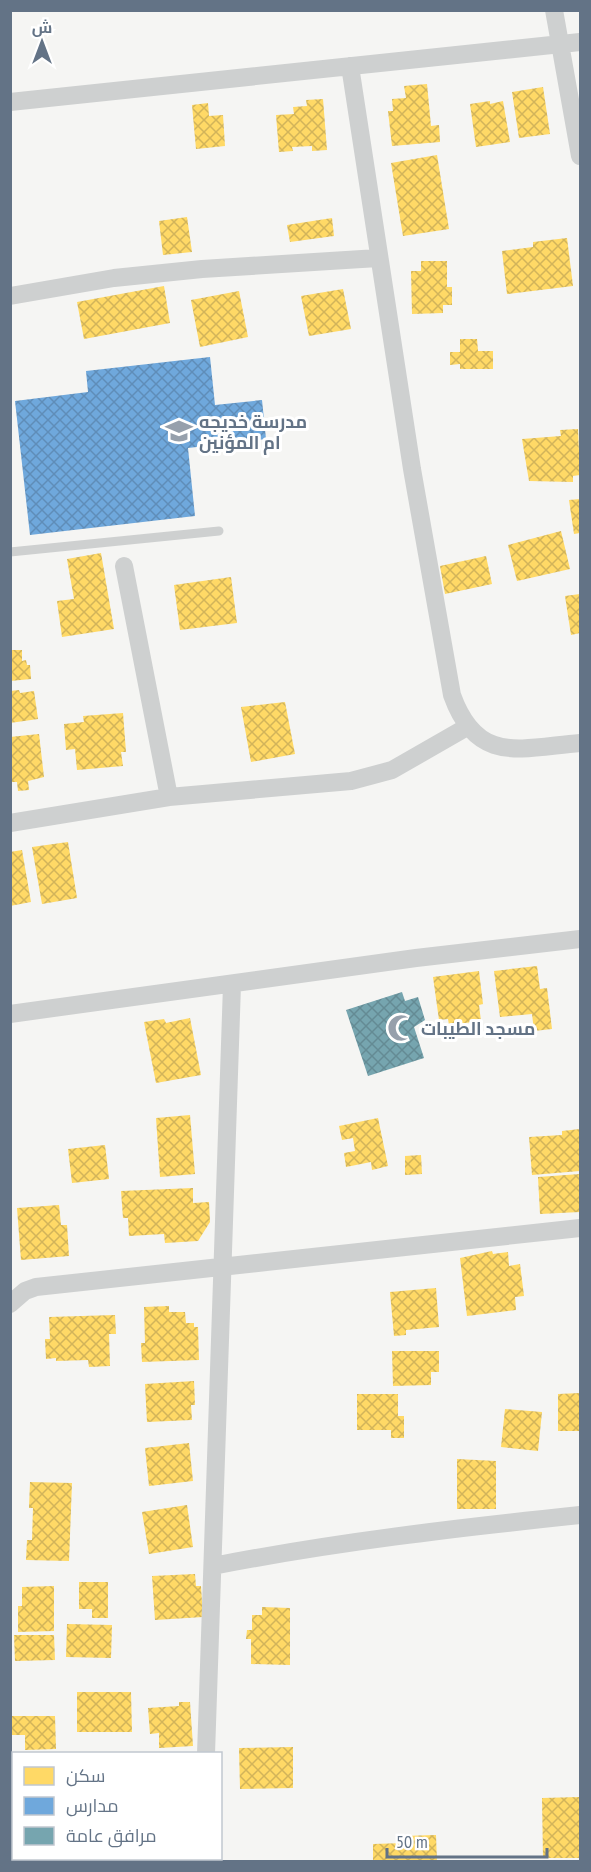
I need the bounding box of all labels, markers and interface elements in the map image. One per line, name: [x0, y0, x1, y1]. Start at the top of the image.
north arrow: [12, 12, 72, 72]
text: ش: [32, 17, 52, 37]
place label: مدرسة خديجه ام المؤنين: [199, 410, 307, 455]
school or university icon: مدرسة خديجه ام المؤنين: [164, 416, 194, 446]
mosque icon: مسجد الطيبات: [386, 1013, 416, 1043]
place label: مسجد الطيبات: [421, 1017, 535, 1040]
legend: [12, 1752, 222, 1860]
text: سكن: [66, 1764, 105, 1787]
text: مدارس: [66, 1794, 119, 1817]
scale bar: [387, 1821, 548, 1859]
text: مرافق عامة: [66, 1824, 157, 1848]
text: 50 m: [396, 1830, 428, 1853]

